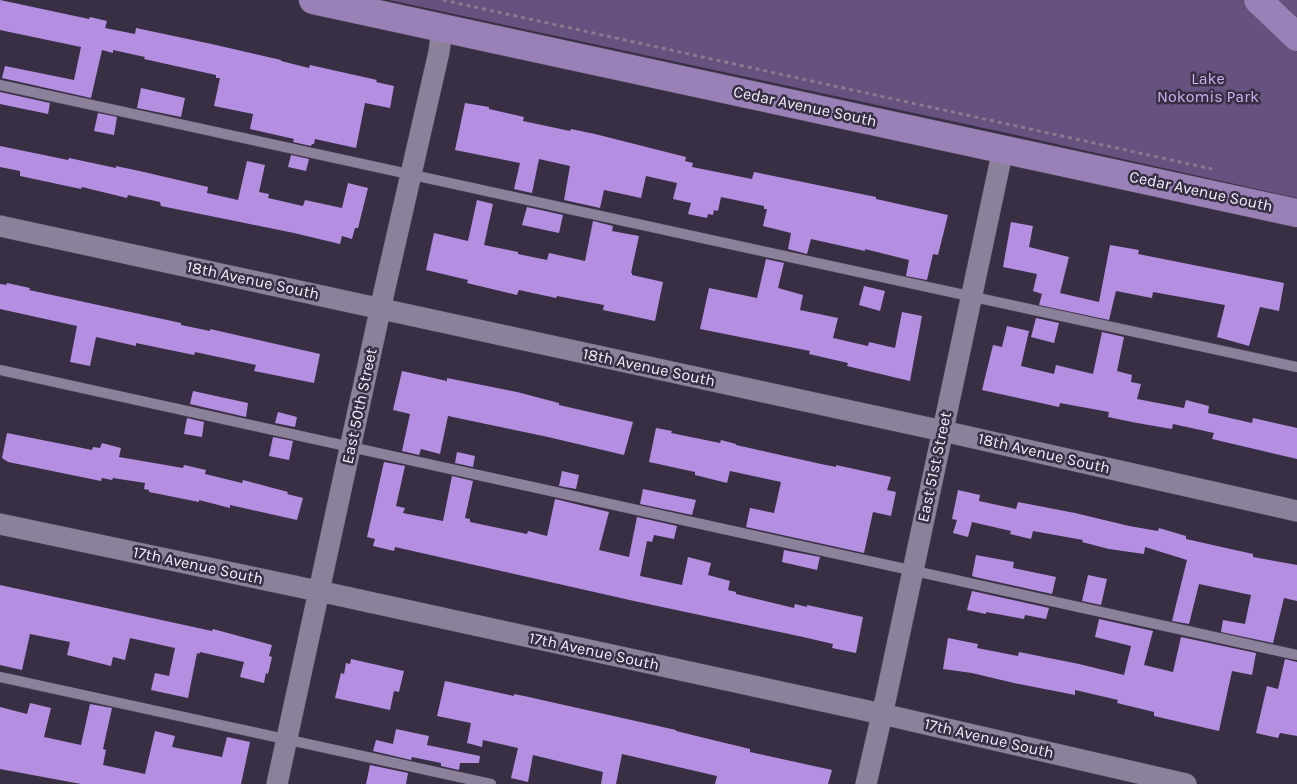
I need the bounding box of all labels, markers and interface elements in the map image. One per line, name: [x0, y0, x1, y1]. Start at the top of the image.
park label: Lake Nokomis Park: [1157, 69, 1259, 107]
street label: Cedar Avenue South: [732, 82, 878, 132]
street label: Cedar Avenue South: [1128, 167, 1274, 217]
street label: 18th Avenue South: [185, 258, 321, 304]
street label: 18th Avenue South: [581, 345, 717, 391]
street label: East 50th Street: [338, 346, 382, 466]
street label: East 51st Street: [914, 410, 956, 524]
street label: 18th Avenue South: [976, 429, 1112, 479]
street label: 17th Avenue South: [131, 543, 265, 589]
street label: 17th Avenue South: [527, 629, 661, 675]
street label: 17th Avenue South: [922, 715, 1056, 763]

